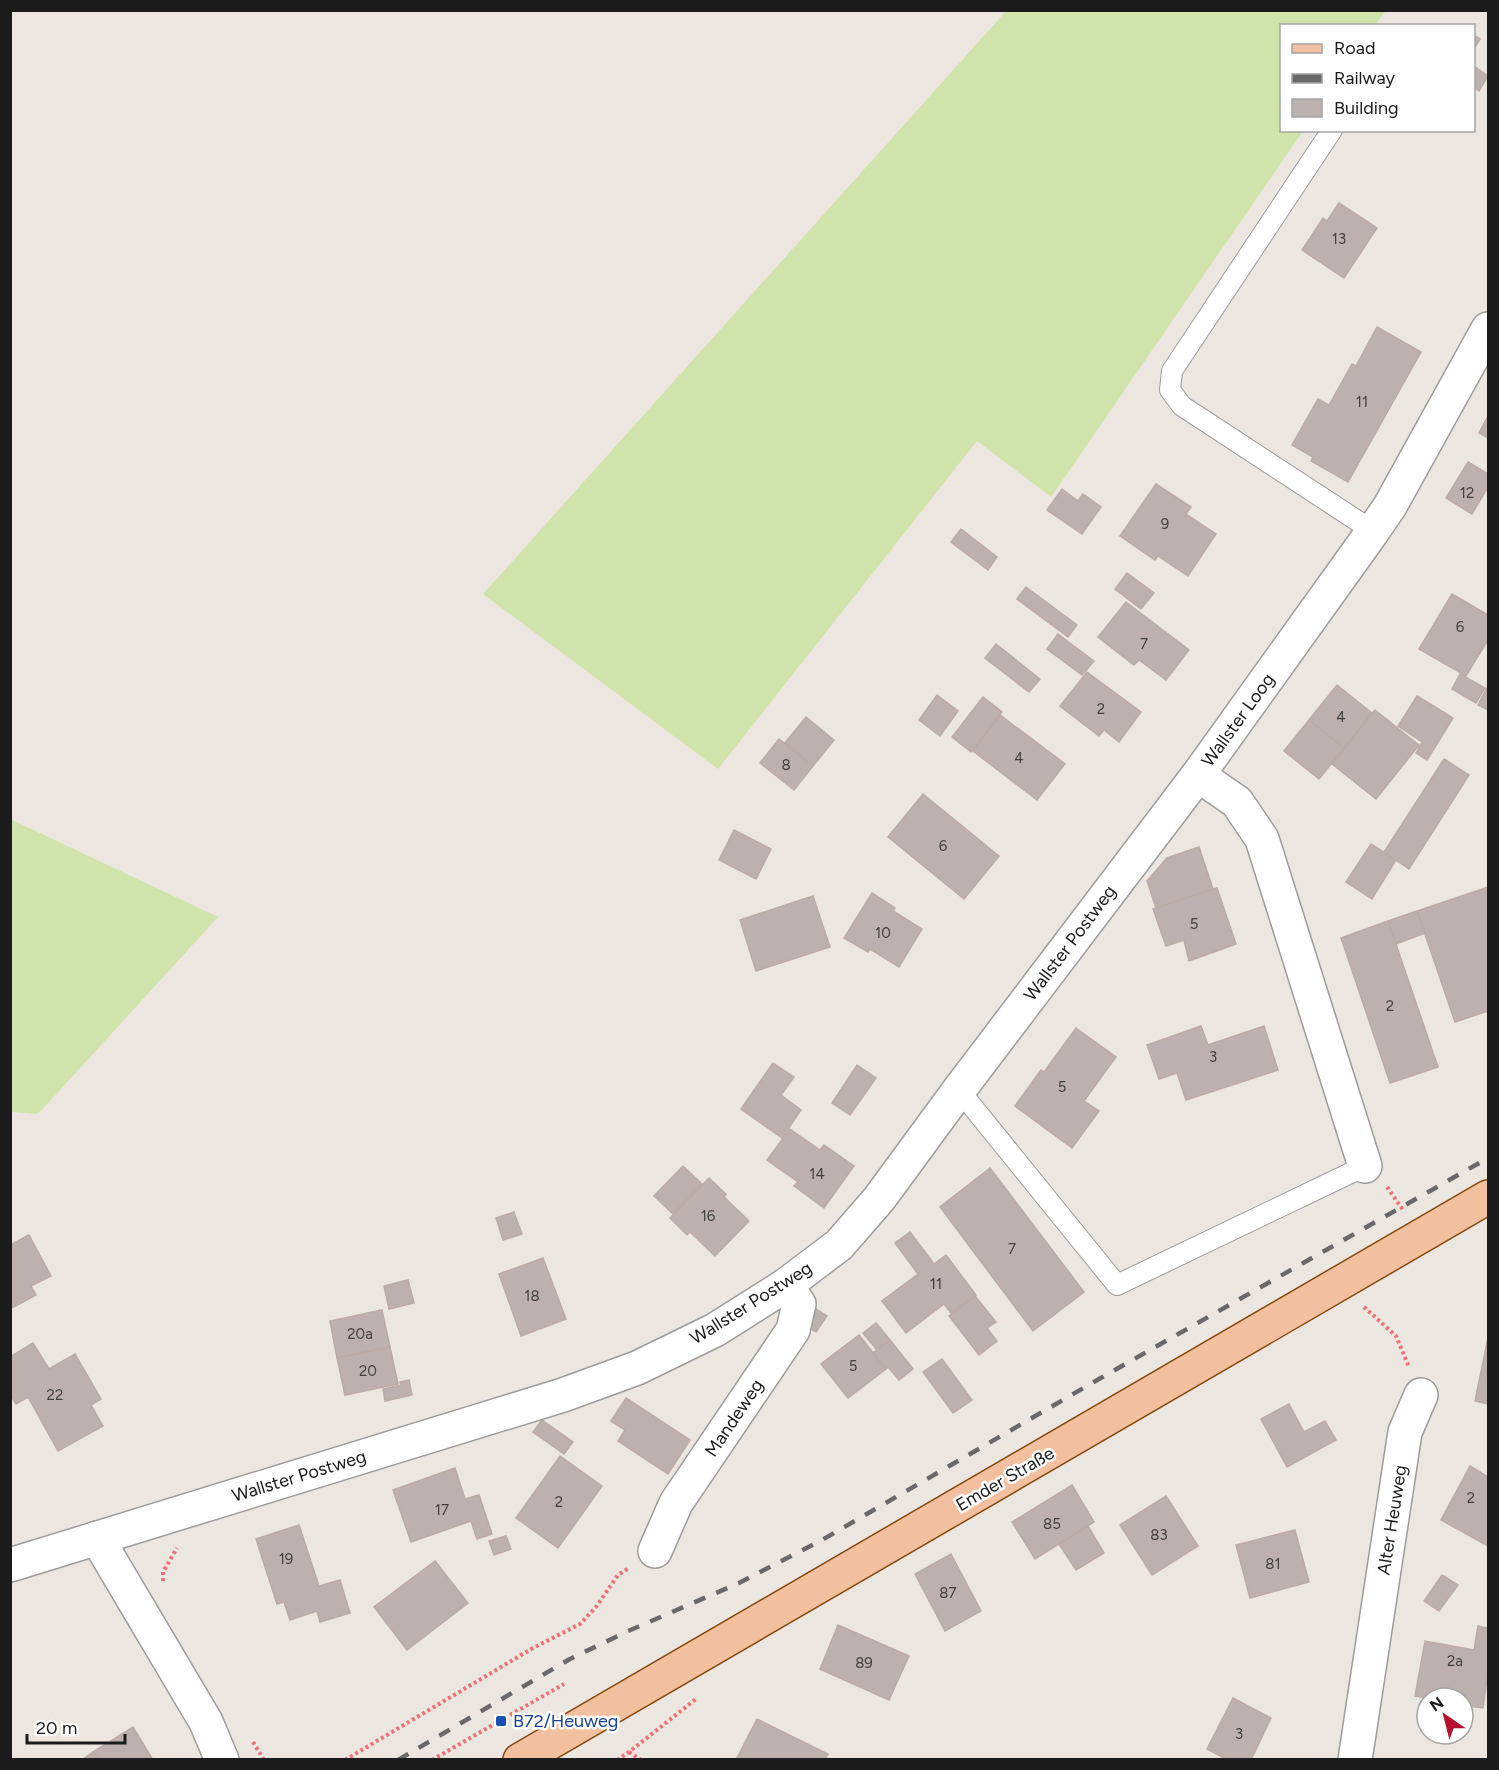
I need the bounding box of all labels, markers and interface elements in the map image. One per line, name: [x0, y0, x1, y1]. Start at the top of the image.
legend: [1280, 24, 1475, 132]
text: Road: [1334, 37, 1375, 59]
text: Railway: [1334, 67, 1396, 89]
text: Building: [1334, 97, 1399, 119]
house number: 13: [1332, 230, 1346, 248]
house number: 11: [1356, 393, 1368, 411]
house number: 12: [1460, 484, 1474, 502]
house number: 9: [1161, 515, 1169, 533]
house number: 6: [1456, 618, 1465, 636]
house number: 7: [1140, 635, 1148, 653]
street label: Wallster Loog: [1197, 669, 1279, 771]
house number: 2: [1097, 700, 1105, 718]
house number: 4: [1336, 708, 1346, 726]
house number: 4: [1014, 749, 1024, 767]
house number: 8: [781, 756, 791, 774]
house number: 6: [939, 837, 948, 855]
street label: Wallster Postweg: [1019, 881, 1121, 1005]
house number: 5: [1190, 915, 1198, 933]
house number: 10: [875, 924, 891, 942]
house number: 2: [1386, 997, 1394, 1015]
house number: 3: [1209, 1048, 1217, 1066]
house number: 5: [1058, 1078, 1066, 1096]
house number: 14: [809, 1165, 825, 1183]
house number: 16: [701, 1207, 716, 1225]
house number: 7: [1008, 1240, 1016, 1258]
street label: Wallster Postweg: [686, 1257, 816, 1349]
house number: 11: [930, 1275, 942, 1293]
house number: 18: [524, 1287, 540, 1305]
house number: 20a: [347, 1325, 373, 1343]
house number: 5: [849, 1357, 857, 1375]
house number: 20: [359, 1362, 377, 1380]
street label: Mandeweg: [700, 1375, 768, 1461]
house number: 22: [47, 1386, 63, 1404]
street label: Emder Straße: [952, 1442, 1058, 1516]
street label: Wallster Postweg: [229, 1445, 369, 1507]
street label: Alter Heuweg: [1372, 1463, 1412, 1577]
house number: 2: [1467, 1489, 1475, 1507]
house number: 2: [555, 1493, 563, 1511]
house number: 17: [435, 1501, 449, 1519]
house number: 85: [1043, 1515, 1061, 1533]
house number: 83: [1150, 1526, 1168, 1544]
house number: 19: [279, 1550, 293, 1568]
house number: 81: [1265, 1555, 1281, 1573]
house number: 87: [939, 1584, 957, 1602]
house number: 2a: [1447, 1652, 1463, 1670]
house number: 89: [855, 1654, 873, 1672]
north arrow: [1415, 1686, 1475, 1746]
text: N: [1426, 1693, 1447, 1715]
scale bar: [27, 1707, 124, 1745]
place label: B72/Heuweg: [513, 1710, 618, 1732]
marker: B72/Heuweg: [494, 1714, 508, 1728]
text: 20 m: [36, 1717, 77, 1739]
house number: 3: [1235, 1725, 1243, 1743]

